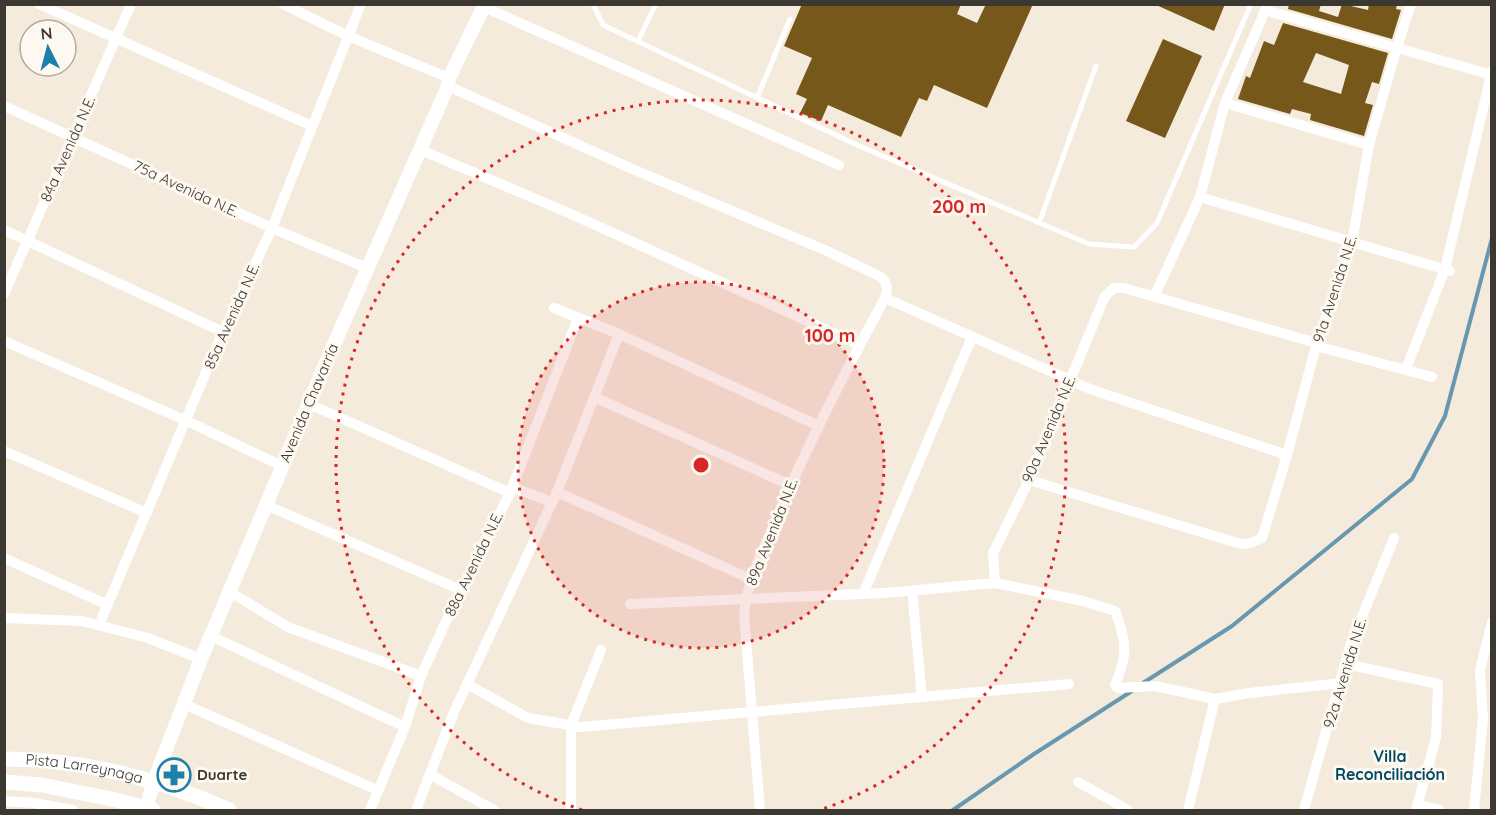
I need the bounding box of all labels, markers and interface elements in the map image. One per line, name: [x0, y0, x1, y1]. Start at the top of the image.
north arrow: [18, 18, 78, 78]
text: N: [40, 23, 53, 44]
street label: 84a Avenida N.E.: [36, 93, 99, 205]
street label: 75a Avenida N.E.: [131, 156, 242, 221]
text: 200 m: [932, 195, 986, 218]
street label: 91a Avenida N.E.: [1308, 233, 1361, 345]
street label: 85a Avenida N.E.: [200, 260, 263, 372]
text: 100 m: [805, 324, 855, 347]
street label: Avenida Chavarría: [275, 340, 342, 465]
street label: 90a Avenida N.E.: [1017, 372, 1080, 486]
centre of rings: [691, 455, 711, 475]
street label: 89a Avenida N.E.: [741, 475, 802, 588]
street label: 88a Avenida N.E.: [440, 508, 507, 619]
street label: 92a Avenida N.E.: [1319, 615, 1370, 730]
district label: Villa Reconciliación: [1335, 746, 1445, 784]
street label: Pista Larreynaga: [25, 750, 145, 787]
pharmacy icon: Duarte: [156, 757, 192, 793]
place label: Duarte: [197, 765, 248, 784]

